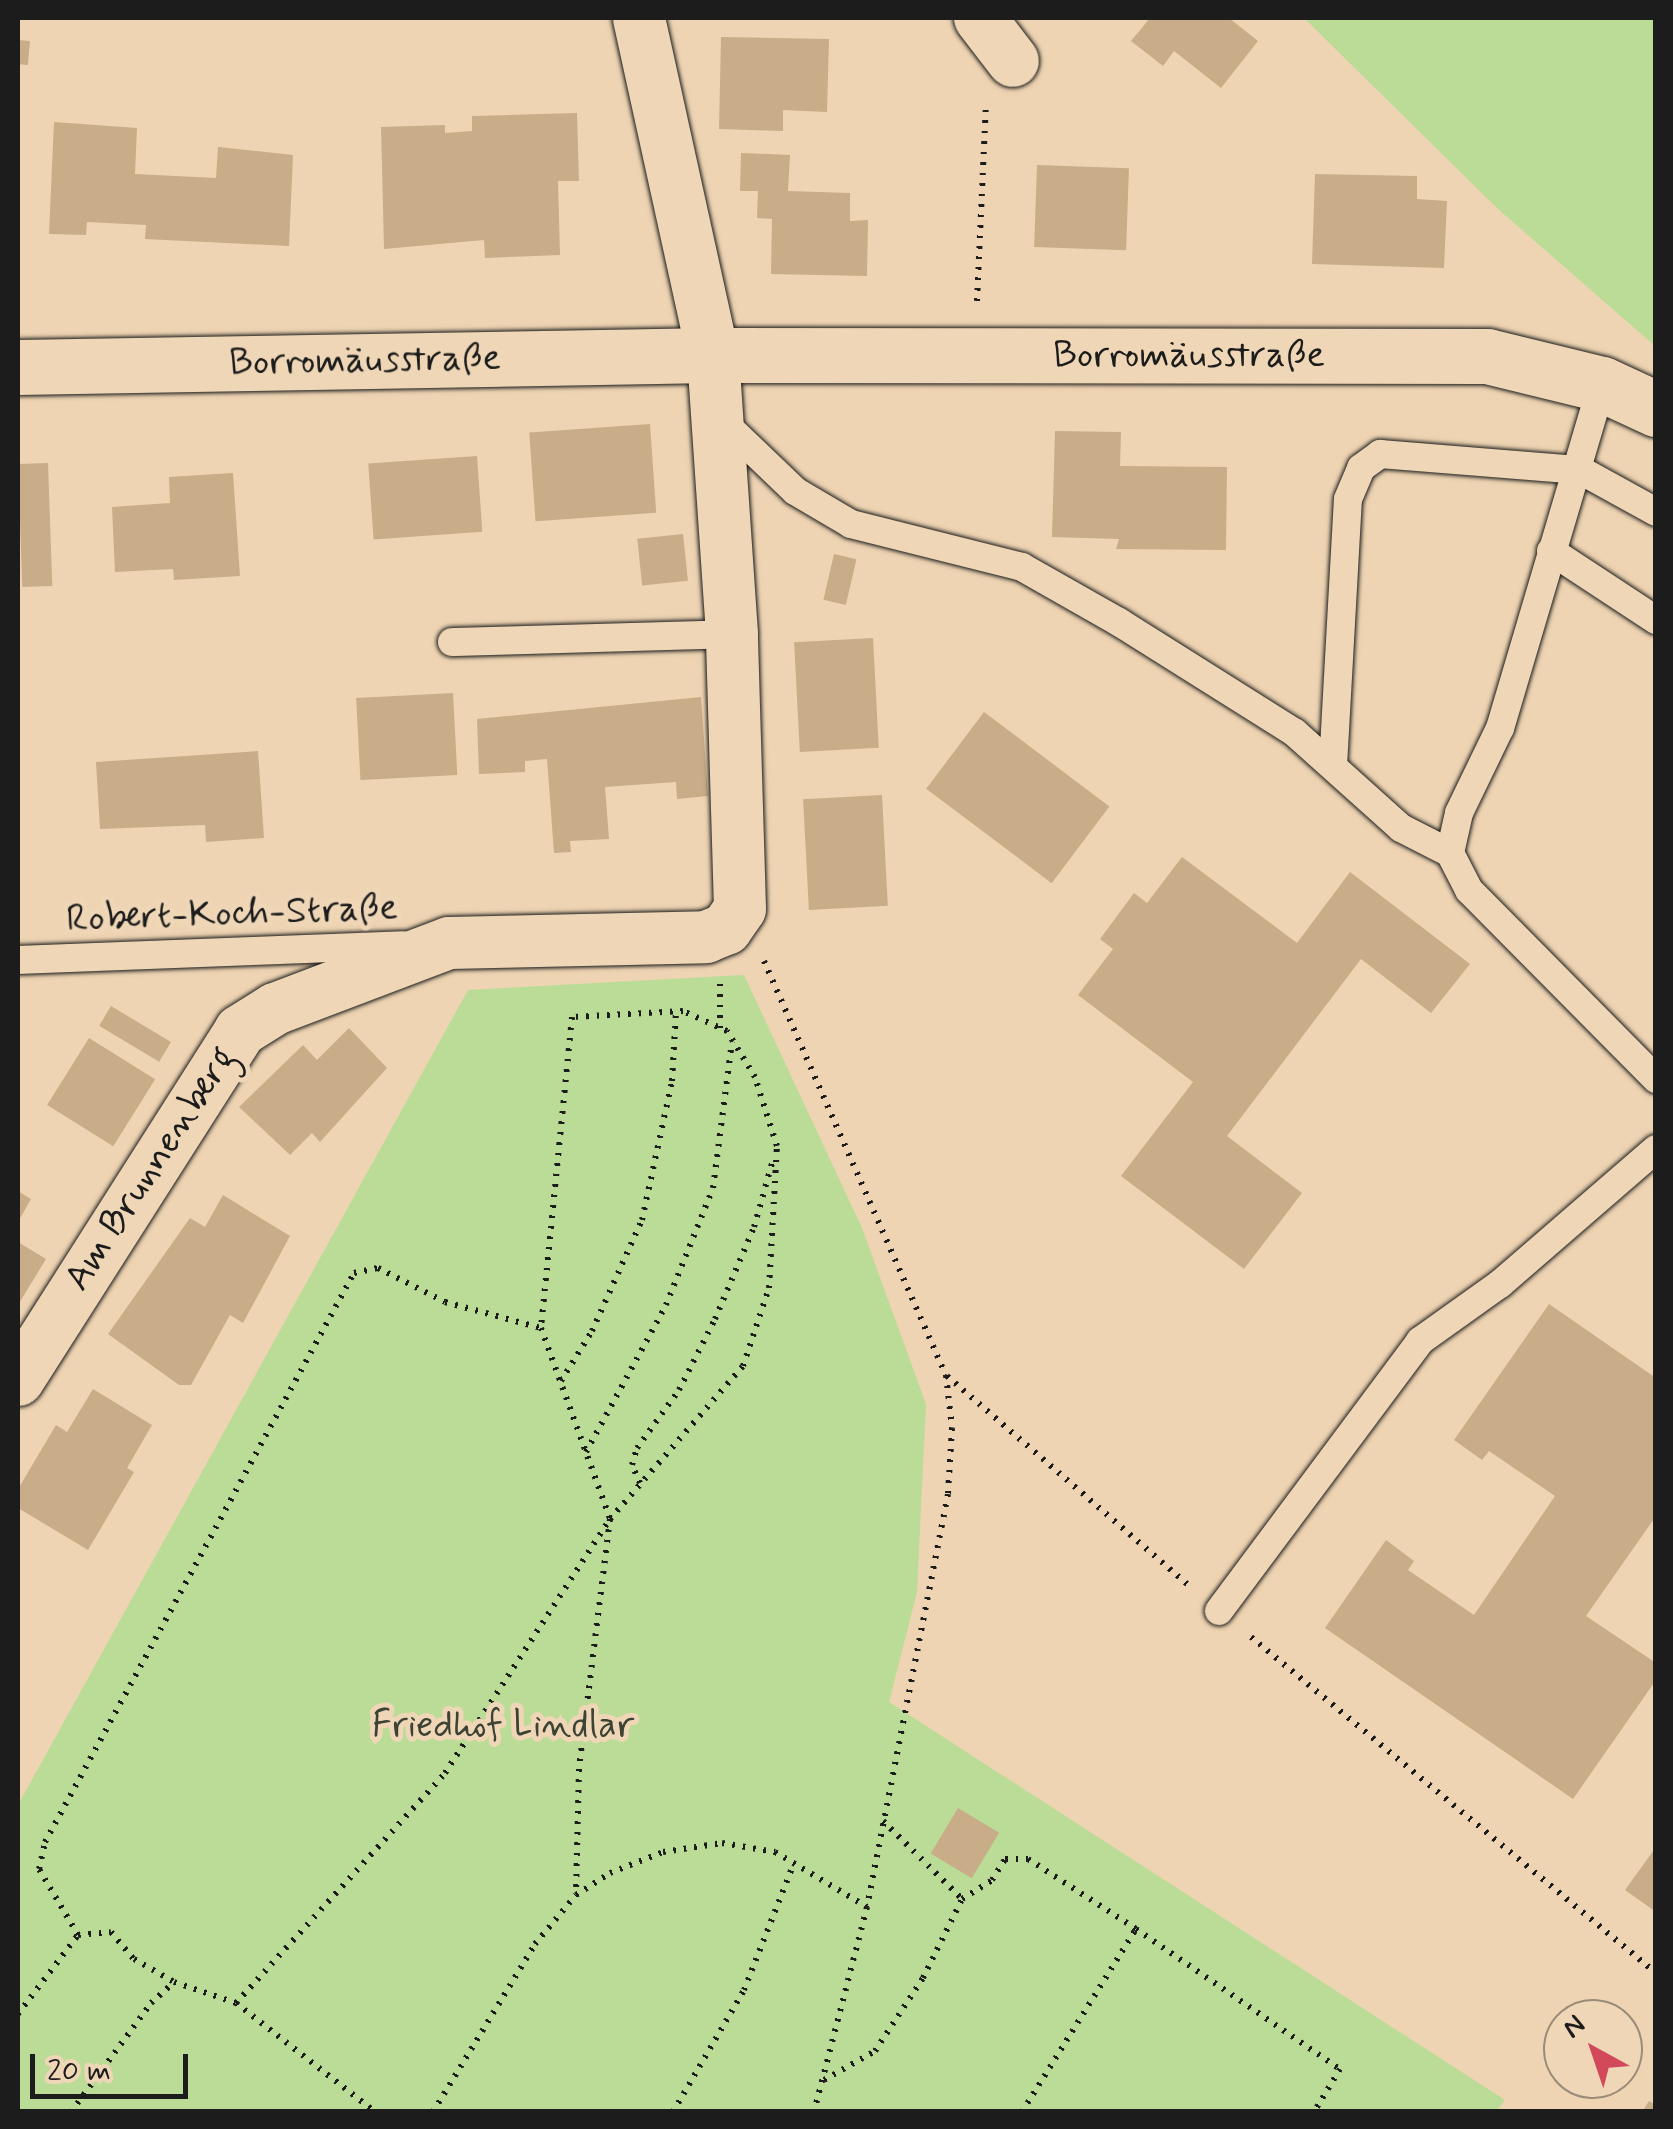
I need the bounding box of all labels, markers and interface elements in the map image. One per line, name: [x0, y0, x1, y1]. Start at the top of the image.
street label: Borromäusstraße: [1053, 333, 1325, 379]
street label: Borromäusstraße: [229, 336, 501, 386]
street label: Robert-Koch-Straße: [65, 885, 399, 943]
street label: Am Brunnenberg: [56, 1039, 246, 1299]
park label: Friedhof Lindlar: [374, 1703, 632, 1749]
north arrow: [1543, 1999, 1643, 2099]
text: N: [1556, 2007, 1594, 2047]
scale bar: [35, 2034, 192, 2096]
text: 20 m: [47, 2052, 111, 2091]

